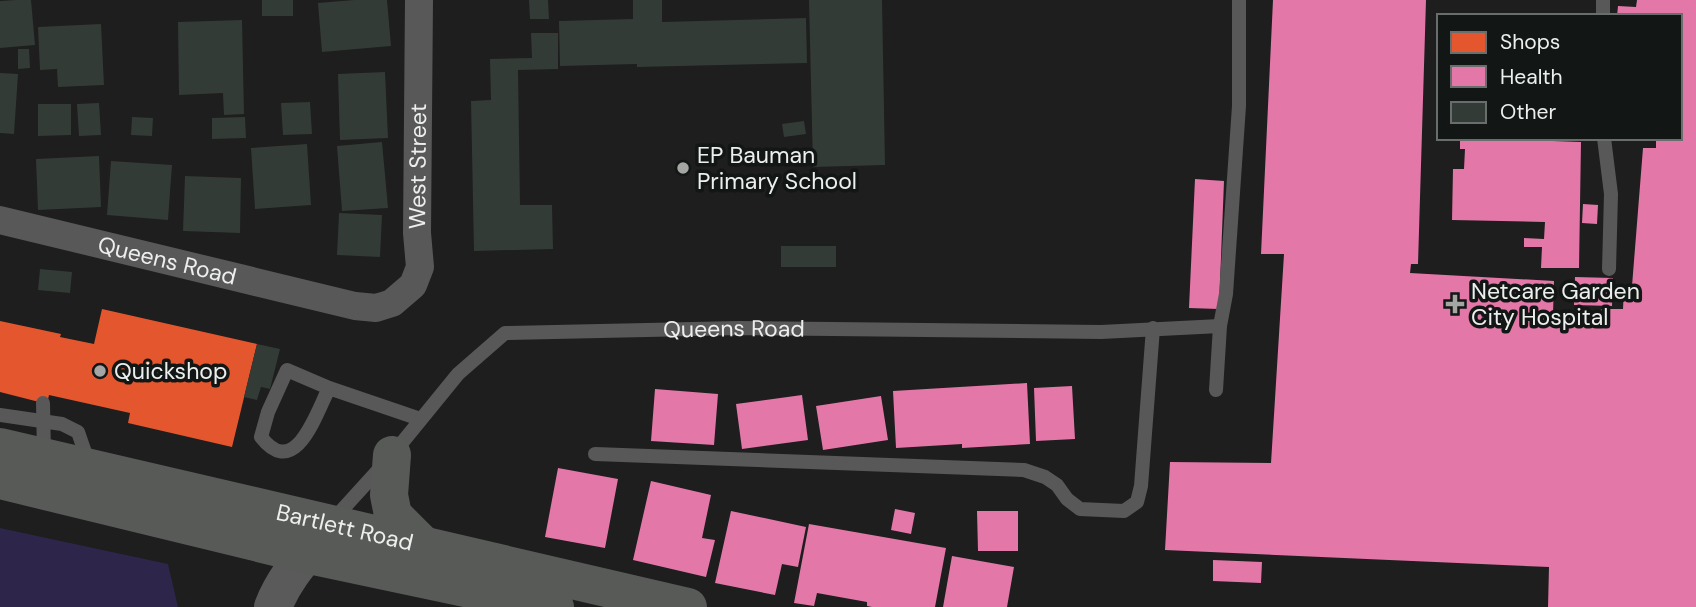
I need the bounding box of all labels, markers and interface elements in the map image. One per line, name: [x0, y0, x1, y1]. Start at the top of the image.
legend: [1437, 14, 1682, 140]
text: Shops: [1500, 28, 1560, 56]
text: Health: [1500, 63, 1563, 91]
text: Other: [1500, 98, 1556, 126]
street label: West Street: [402, 103, 433, 229]
place label: EP Bauman Primary School: [697, 140, 857, 196]
marker: EP Bauman Primary School: [675, 160, 691, 176]
street label: Queens Road: [95, 229, 240, 292]
place label: Netcare Garden City Hospital: [1471, 276, 1640, 332]
marker: Netcare Garden City Hospital: [1445, 294, 1465, 314]
street label: Queens Road: [663, 313, 805, 345]
place label: Quickshop: [114, 356, 227, 386]
marker: Quickshop: [92, 363, 108, 379]
street label: Bartlett Road: [273, 497, 416, 558]

